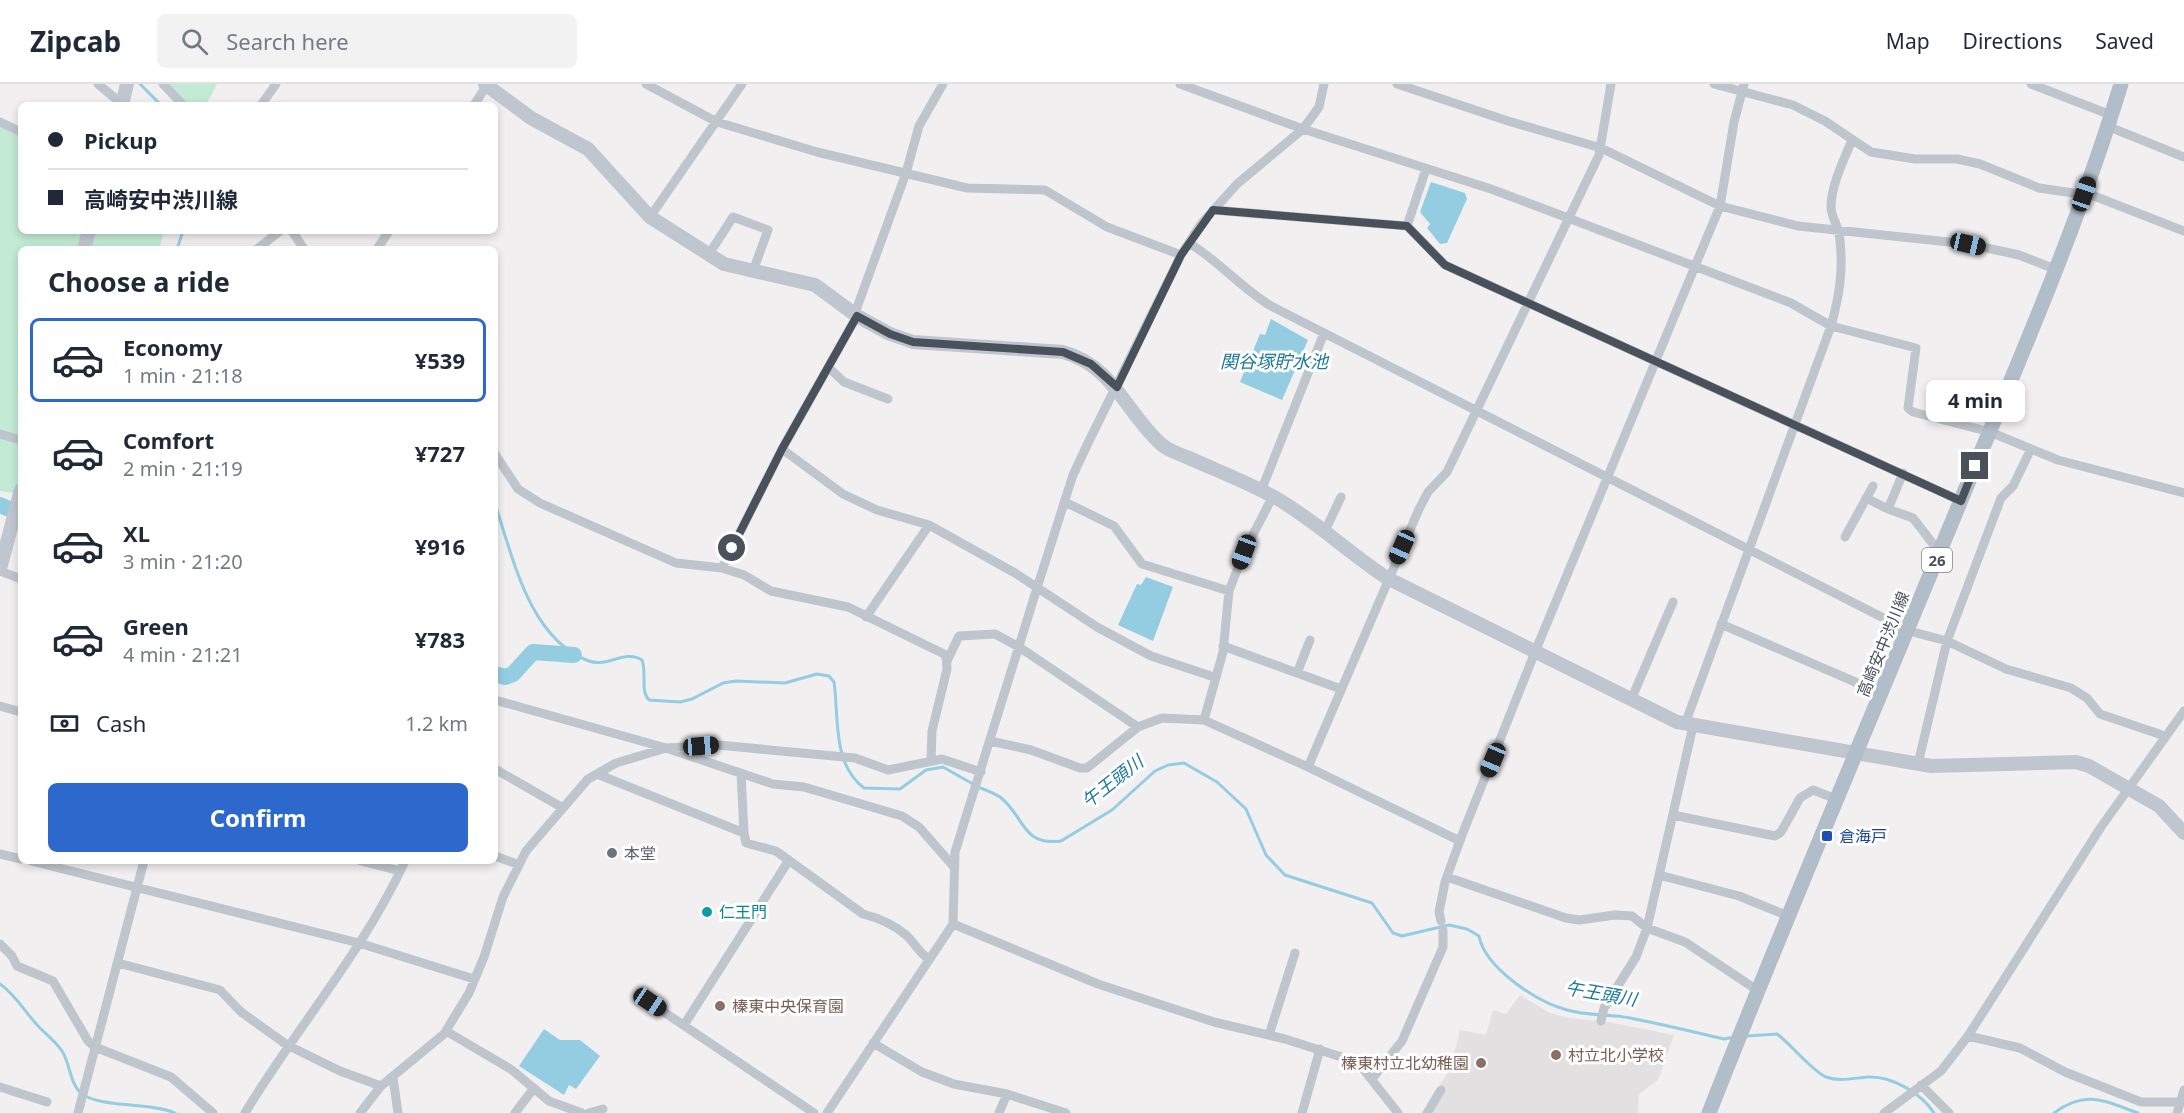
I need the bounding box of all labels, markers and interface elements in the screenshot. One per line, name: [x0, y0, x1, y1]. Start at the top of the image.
search box: [157, 14, 577, 68]
text: Zipcab: [30, 22, 121, 60]
icon: search: [178, 25, 211, 58]
text: Search here: [226, 26, 349, 56]
text: Map: [1886, 27, 1930, 55]
text: Directions: [1963, 27, 2062, 55]
text: Saved: [2095, 27, 2154, 55]
text: Pickup: [84, 125, 157, 155]
car: [2070, 174, 2098, 214]
text: 高崎安中渋川線: [84, 184, 238, 214]
car: [1948, 231, 1988, 257]
text: Choose a ride: [48, 263, 230, 300]
text: Economy: [123, 332, 222, 362]
icon: car: [51, 333, 105, 387]
text: ¥539: [415, 345, 465, 375]
water label: 関谷塚貯水池: [1220, 349, 1330, 373]
text: 1 min · 21:18: [123, 362, 243, 389]
callout: 4 min: [1926, 379, 2024, 421]
text: 4 min: [1948, 387, 2003, 414]
text: Comfort: [123, 425, 214, 455]
icon: car: [51, 426, 105, 480]
text: ¥727: [415, 438, 465, 468]
route end: [1961, 452, 1988, 479]
text: 2 min · 21:19: [123, 455, 243, 482]
text: XL: [123, 518, 150, 548]
icon: car: [51, 519, 105, 573]
car: [1386, 527, 1418, 567]
text: ¥916: [415, 531, 465, 561]
car: [1229, 532, 1259, 572]
route start: [718, 534, 745, 561]
text: 3 min · 21:20: [123, 548, 243, 575]
road number: 26: [1922, 548, 1952, 572]
street label: 高崎安中渋川線: [1852, 588, 1914, 700]
text: Green: [123, 611, 189, 641]
icon: car: [51, 612, 105, 666]
text: ¥783: [415, 624, 465, 654]
text: 4 min · 21:21: [123, 641, 243, 668]
icon: cash: [48, 707, 81, 740]
text: Cash: [96, 708, 146, 738]
text: 1.2 km: [405, 710, 468, 737]
car: [682, 736, 720, 756]
car: [1478, 740, 1508, 780]
water label: 午王頭川: [1076, 748, 1149, 813]
button: Confirm: [48, 783, 468, 852]
place label: 倉海戸: [1839, 825, 1887, 847]
marker: 倉海戸: [1820, 829, 1834, 843]
place label: 本堂: [624, 842, 656, 864]
marker: 本堂: [605, 846, 619, 860]
place label: 仁王門: [719, 901, 767, 923]
marker: 仁王門: [700, 905, 714, 919]
water label: 午王頭川: [1563, 975, 1641, 1011]
car: [630, 984, 670, 1020]
place label: 榛東中央保育園: [732, 995, 844, 1017]
marker: 榛東中央保育園: [713, 999, 727, 1013]
place label: 村立北小学校: [1568, 1044, 1664, 1066]
marker: 村立北小学校: [1549, 1048, 1563, 1062]
place label: 榛東村立北幼稚園: [1341, 1052, 1469, 1074]
marker: 榛東村立北幼稚園: [1474, 1056, 1488, 1070]

